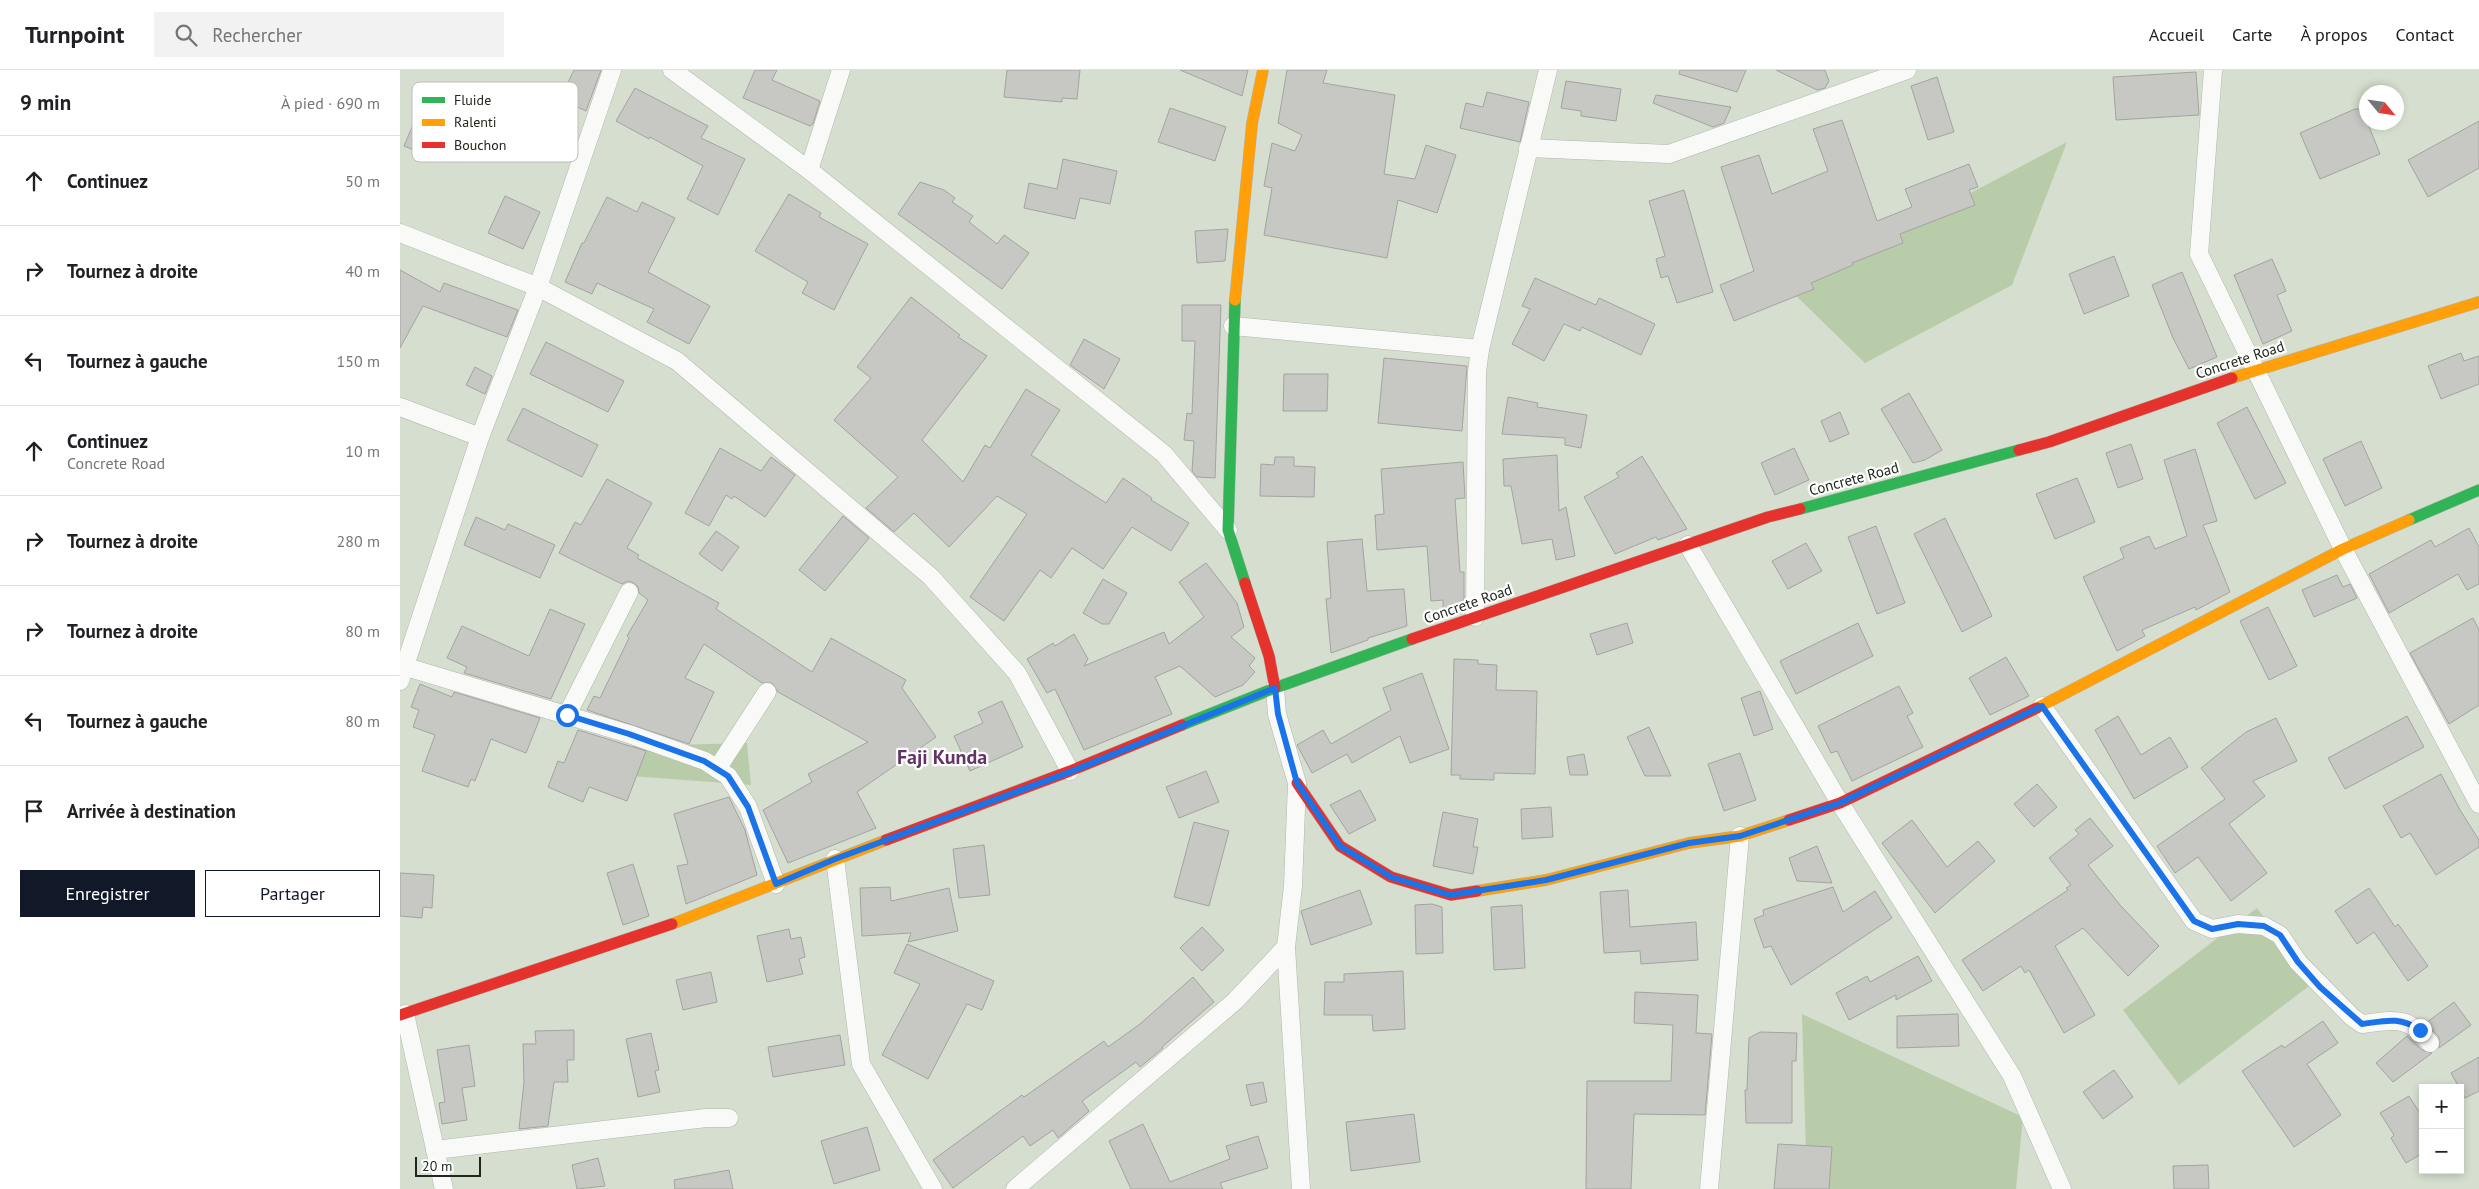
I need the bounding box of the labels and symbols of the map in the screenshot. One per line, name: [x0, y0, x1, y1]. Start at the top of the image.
legend: [412, 82, 578, 162]
north arrow: [2359, 85, 2404, 130]
text: Fluide: [454, 91, 491, 109]
text: Ralenti: [454, 113, 497, 131]
text: Bouchon: [454, 136, 506, 154]
street label: Concrete Road: [2193, 336, 2287, 383]
street label: Concrete Road: [1807, 457, 1901, 500]
street label: Concrete Road: [1421, 580, 1514, 627]
route start: [556, 704, 579, 727]
district label: Faji Kunda: [897, 744, 987, 770]
route end: [2409, 1019, 2432, 1042]
scale bar: [415, 1154, 481, 1177]

